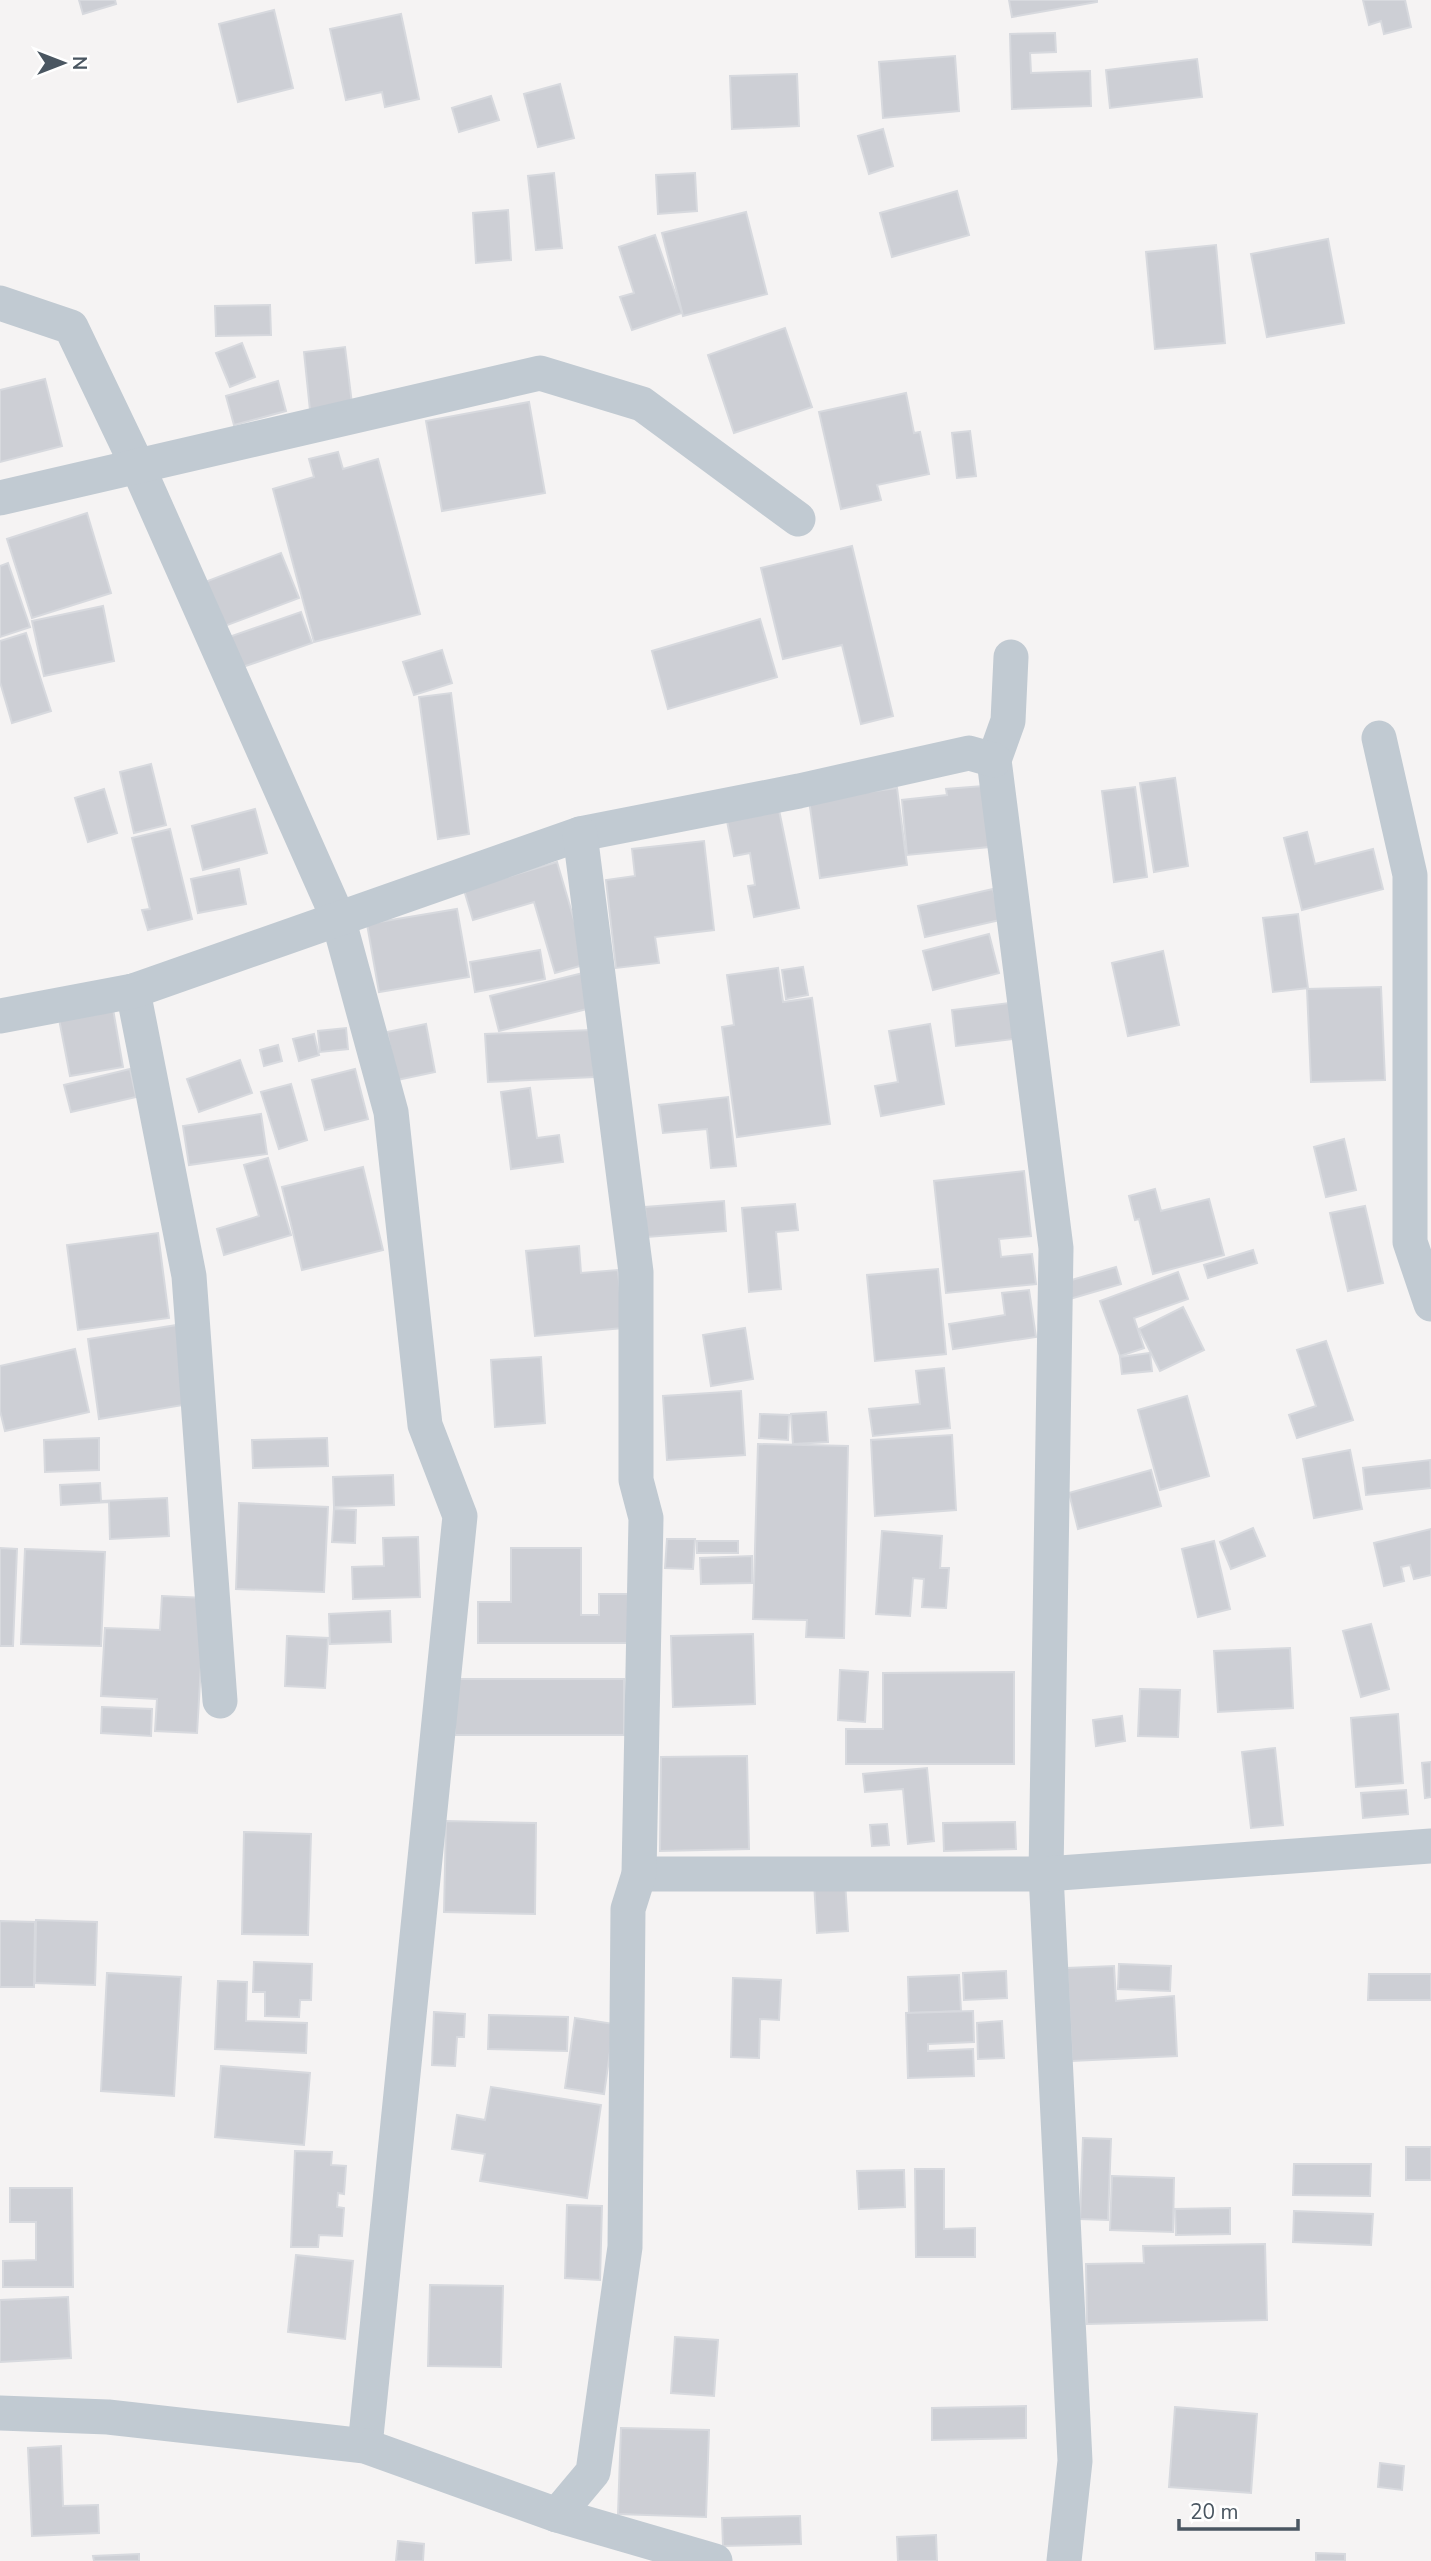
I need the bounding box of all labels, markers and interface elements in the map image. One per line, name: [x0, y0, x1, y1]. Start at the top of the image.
north arrow: [28, 28, 98, 98]
text: N: [66, 56, 92, 70]
scale bar: [1179, 2488, 1298, 2532]
text: 20 m: [1190, 2498, 1239, 2526]

